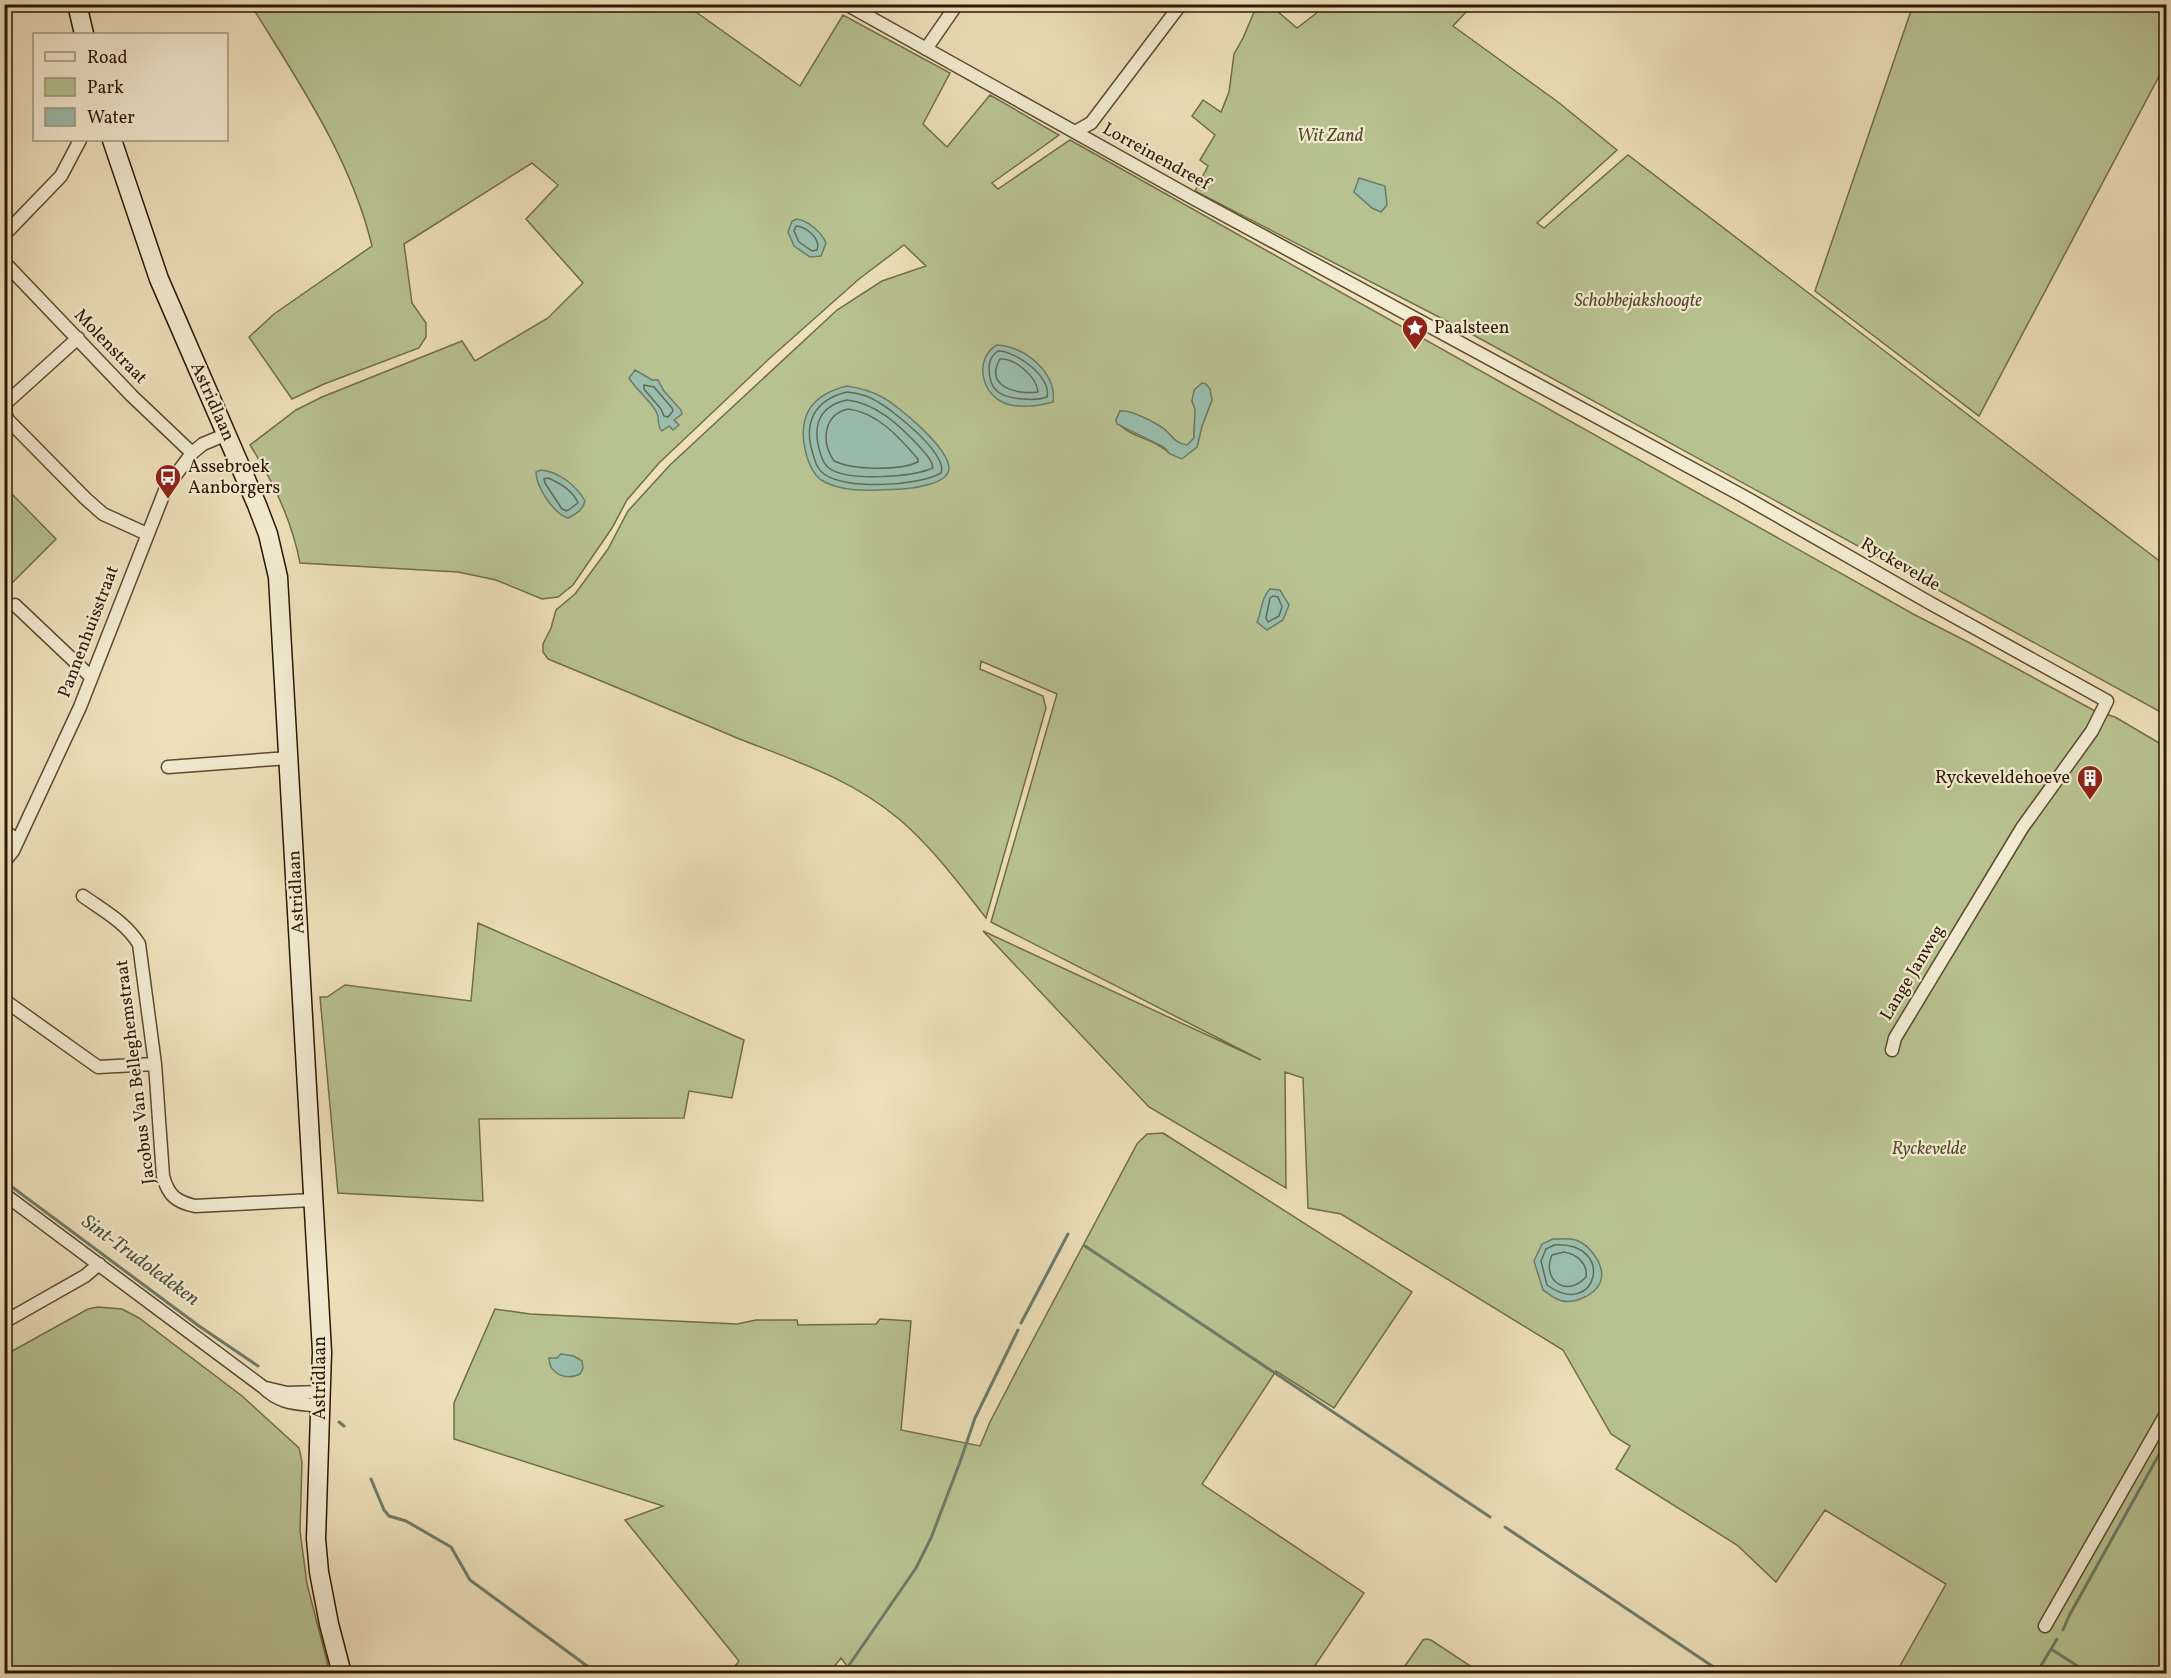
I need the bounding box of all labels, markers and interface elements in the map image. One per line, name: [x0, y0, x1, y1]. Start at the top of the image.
legend: [33, 33, 228, 141]
text: Road: [87, 46, 128, 71]
text: Park: [87, 76, 124, 101]
text: Water: [87, 106, 135, 131]
street label: Lorreinendreef: [1098, 117, 1216, 198]
park label: Wit Zand: [1297, 124, 1364, 149]
park label: Schobbejakshoogte: [1574, 289, 1702, 314]
street label: Molenstraat: [68, 304, 152, 390]
place icon: Paalsteen: [1400, 313, 1430, 351]
place label: Paalsteen: [1434, 316, 1510, 341]
street label: Astridlaan: [184, 359, 241, 446]
place label: Assebroek Aanborgers: [188, 455, 280, 501]
bus stop icon: Assebroek Aanborgers: [153, 462, 183, 500]
street label: Ryckevelde: [1855, 532, 1945, 598]
street label: Pannenhuisstraat: [52, 562, 126, 702]
building icon: Ryckeveldehoeve: [2075, 763, 2105, 801]
place label: Ryckeveldehoeve: [1935, 766, 2070, 791]
street label: Astridlaan: [282, 849, 312, 935]
street label: Lange Janweg: [1875, 920, 1951, 1026]
street label: Jacobus Van Belleghemstraat: [110, 958, 162, 1186]
park label: Ryckevelde: [1892, 1137, 1967, 1162]
water label: Sint-Trudoledeken: [75, 1209, 205, 1313]
street label: Astridlaan: [308, 1336, 333, 1420]

